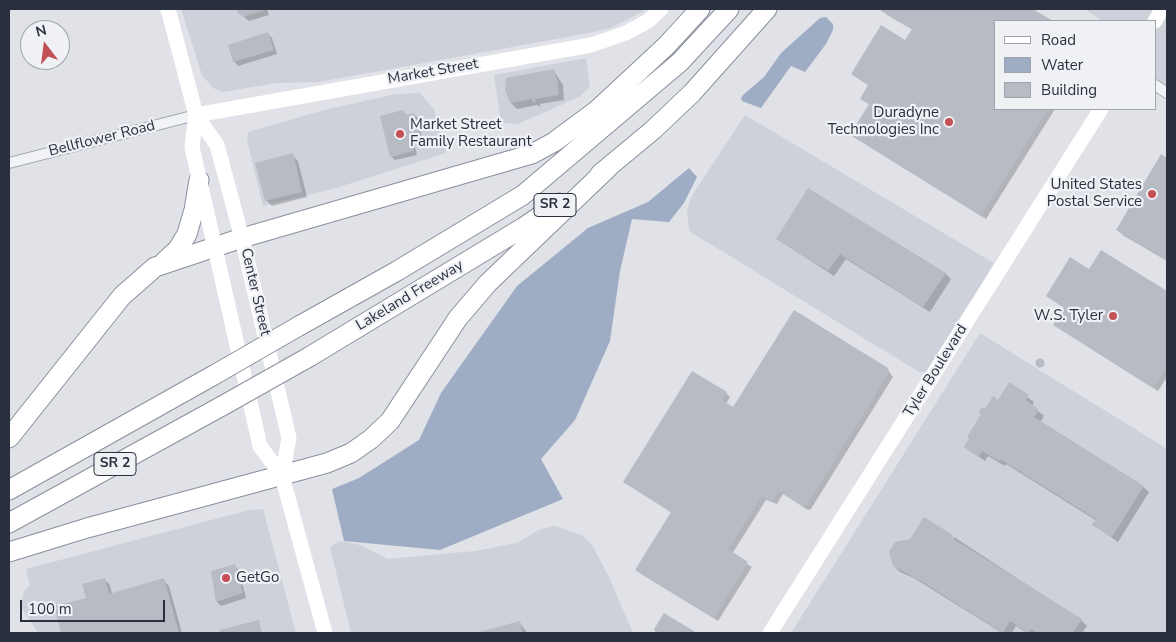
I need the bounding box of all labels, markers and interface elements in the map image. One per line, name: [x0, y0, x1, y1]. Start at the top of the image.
north arrow: [20, 20, 70, 70]
text: N: [34, 20, 49, 42]
legend: [994, 20, 1156, 110]
text: Road: [1041, 30, 1076, 50]
street label: Market Street: [386, 55, 480, 89]
text: Water: [1041, 55, 1083, 75]
text: Building: [1041, 80, 1097, 100]
place label: Duradyne Technologies Inc: [827, 104, 939, 139]
place label: Market Street Family Restaurant: [410, 116, 532, 151]
marker: Duradyne Technologies Inc: [943, 116, 955, 128]
street label: Bellflower Road: [47, 117, 157, 161]
marker: Market Street Family Restaurant: [394, 128, 406, 140]
place label: United States Postal Service: [1047, 176, 1142, 211]
marker: United States Postal Service: [1146, 188, 1158, 200]
road number: SR 2: [534, 194, 576, 216]
street label: Center Street: [236, 246, 274, 338]
street label: Lakeland Freeway: [353, 257, 467, 335]
place label: W.S. Tyler: [1034, 307, 1103, 325]
marker: W.S. Tyler: [1107, 310, 1119, 322]
street label: Tyler Boulevard: [900, 321, 972, 421]
road number: SR 2: [94, 452, 136, 476]
place label: GetGo: [236, 569, 279, 587]
marker: GetGo: [220, 572, 232, 584]
scale bar: [22, 590, 168, 622]
text: 100 m: [28, 599, 72, 619]

